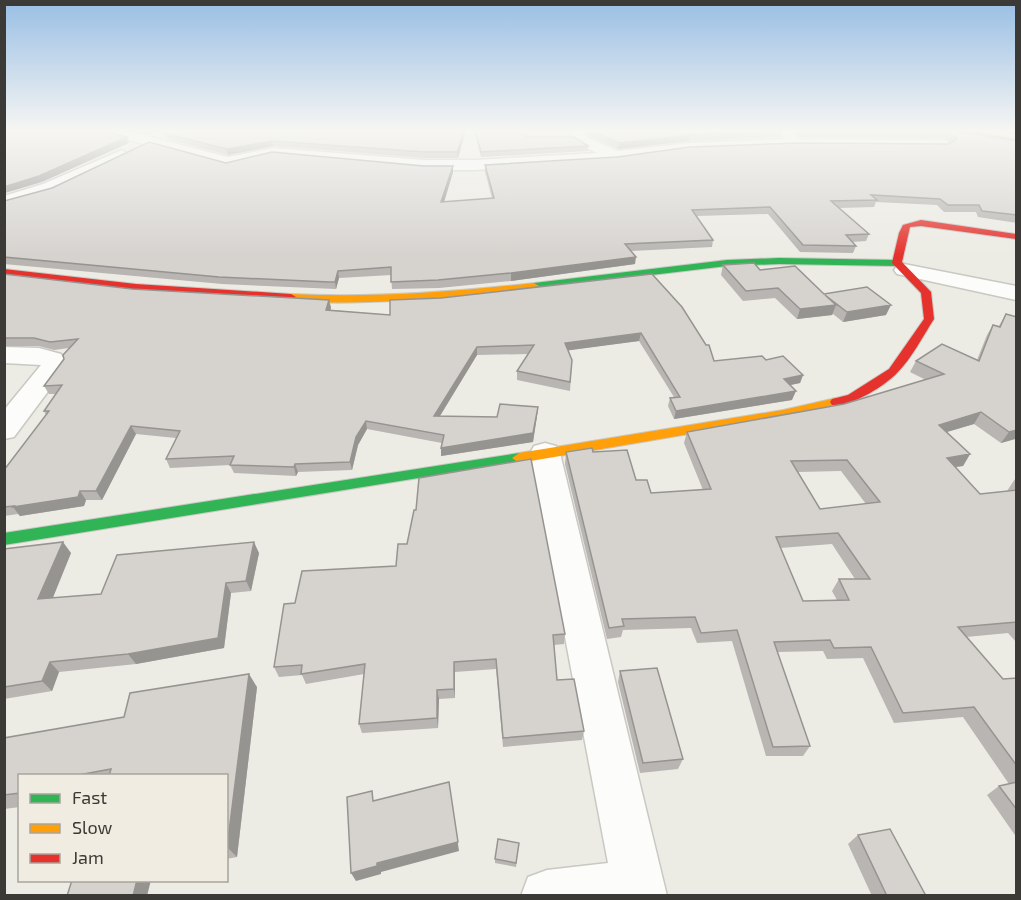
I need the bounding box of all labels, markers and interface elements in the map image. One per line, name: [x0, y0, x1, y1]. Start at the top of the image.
legend: [18, 774, 228, 882]
text: Fast: [72, 786, 107, 808]
text: Slow: [72, 816, 113, 838]
text: Jam: [72, 846, 104, 868]

